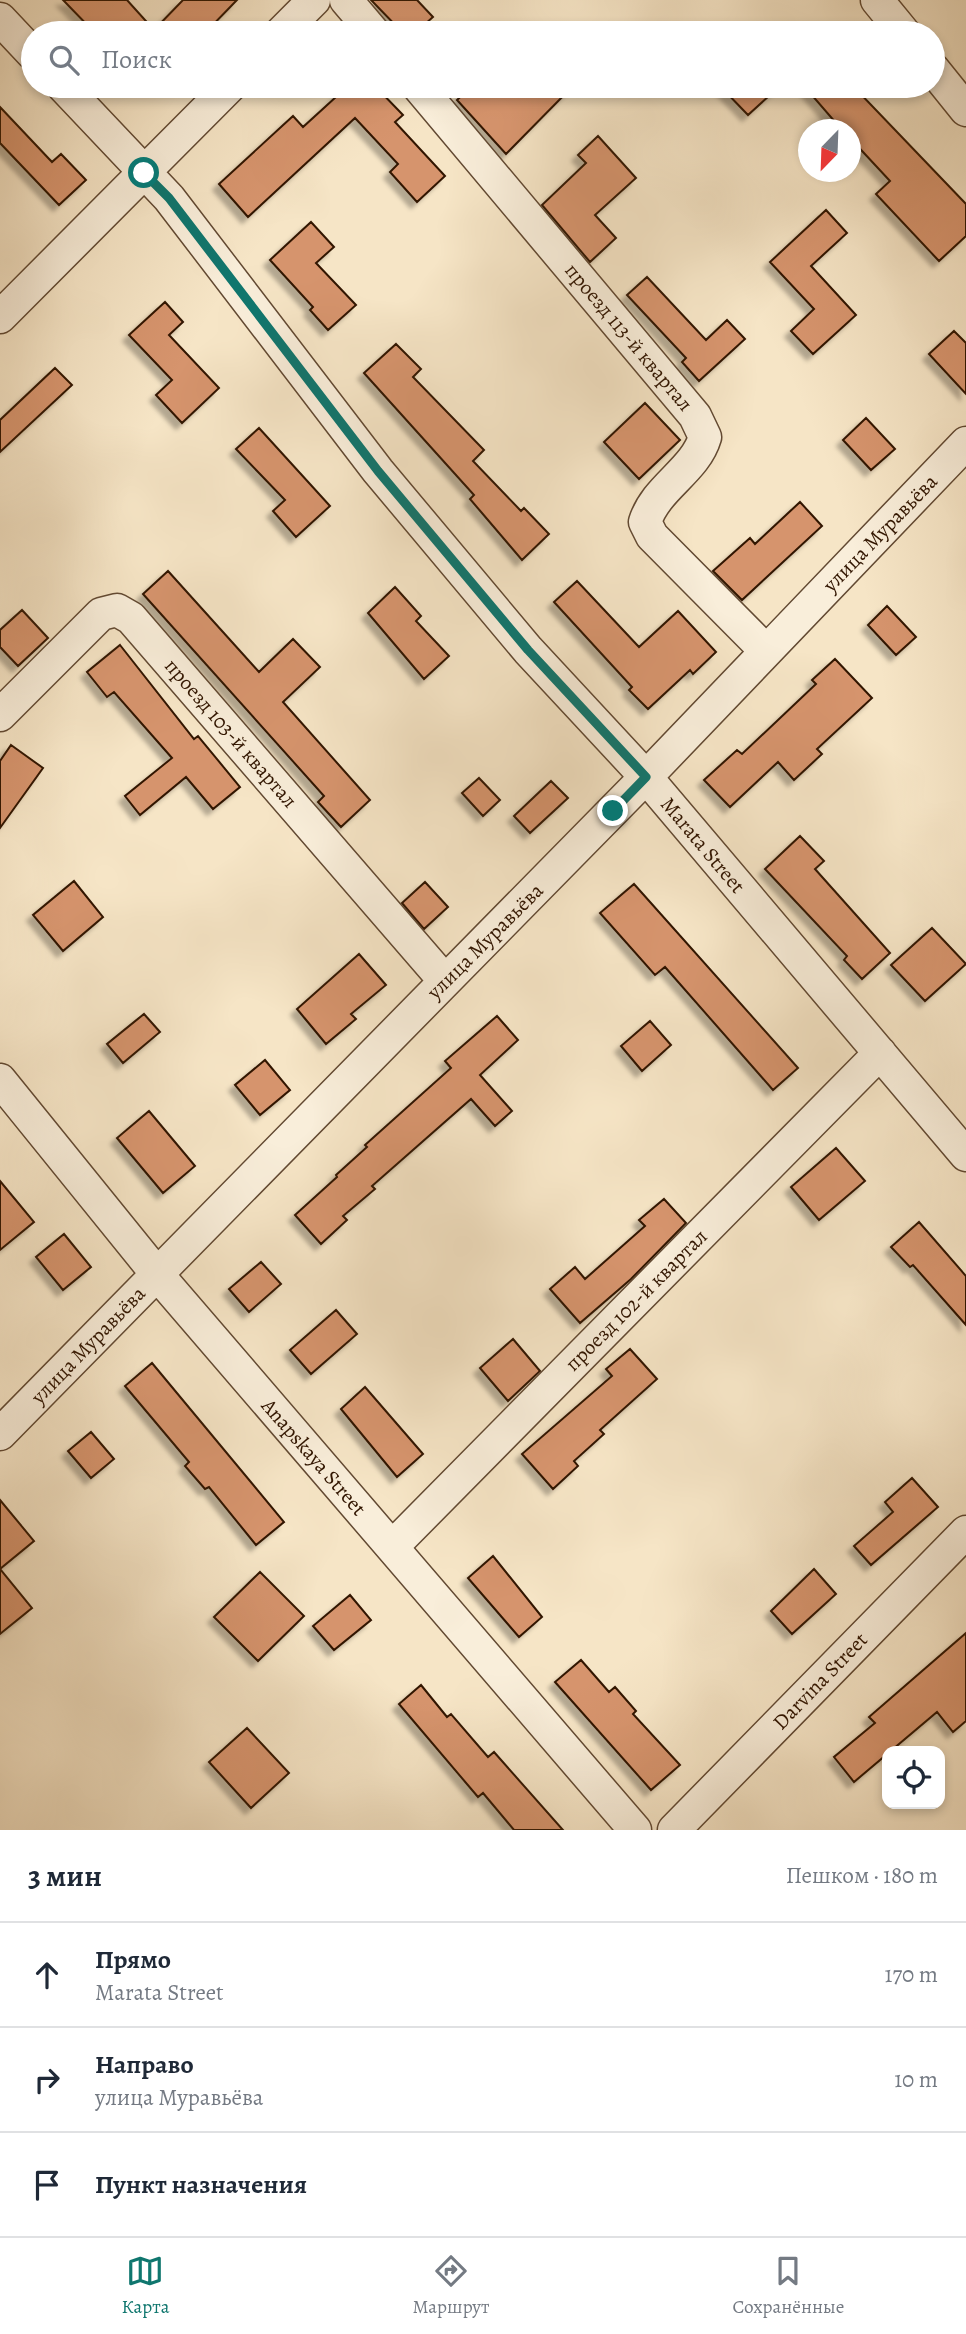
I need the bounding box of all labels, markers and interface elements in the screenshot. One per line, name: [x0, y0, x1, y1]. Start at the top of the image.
search box: [21, 21, 945, 98]
icon: search: [45, 41, 83, 79]
text: Поиск: [101, 42, 172, 77]
north arrow: [798, 119, 861, 182]
route start: [128, 157, 159, 188]
street label: проезд 113-й квартал: [559, 257, 699, 417]
street label: улица Муравьёва: [816, 468, 944, 599]
street label: проезд 103-й квартал: [158, 652, 304, 814]
street label: Marata Street: [655, 791, 752, 899]
route end: [597, 795, 628, 826]
street label: улица Муравьёва: [420, 877, 549, 1006]
street label: проезд 102-й квартал: [559, 1223, 713, 1377]
street label: улица Муравьёва: [24, 1280, 152, 1411]
street label: Anapskaya Street: [255, 1392, 373, 1522]
street label: Darvina Street: [766, 1626, 874, 1736]
map controls: [882, 1746, 945, 1809]
button: locate: [882, 1746, 945, 1809]
text: 3 мин: [28, 1856, 102, 1896]
text: Пешком · 180 m: [786, 1860, 938, 1891]
text: Прямо: [95, 1942, 171, 1977]
icon: ahead: [28, 1956, 66, 1994]
text: 170 m: [885, 1959, 938, 1990]
text: Marata Street: [95, 1977, 224, 2008]
text: Направо: [95, 2047, 194, 2082]
icon: right: [28, 2061, 66, 2099]
text: 10 m: [894, 2064, 938, 2095]
text: улица Муравьёва: [95, 2082, 263, 2113]
icon: arrive: [28, 2166, 66, 2204]
text: Пункт назначения: [95, 2167, 307, 2202]
tab: Карта: [122, 2252, 169, 2320]
tab: Маршрут: [412, 2252, 489, 2320]
tab: Сохранённые: [732, 2252, 844, 2320]

